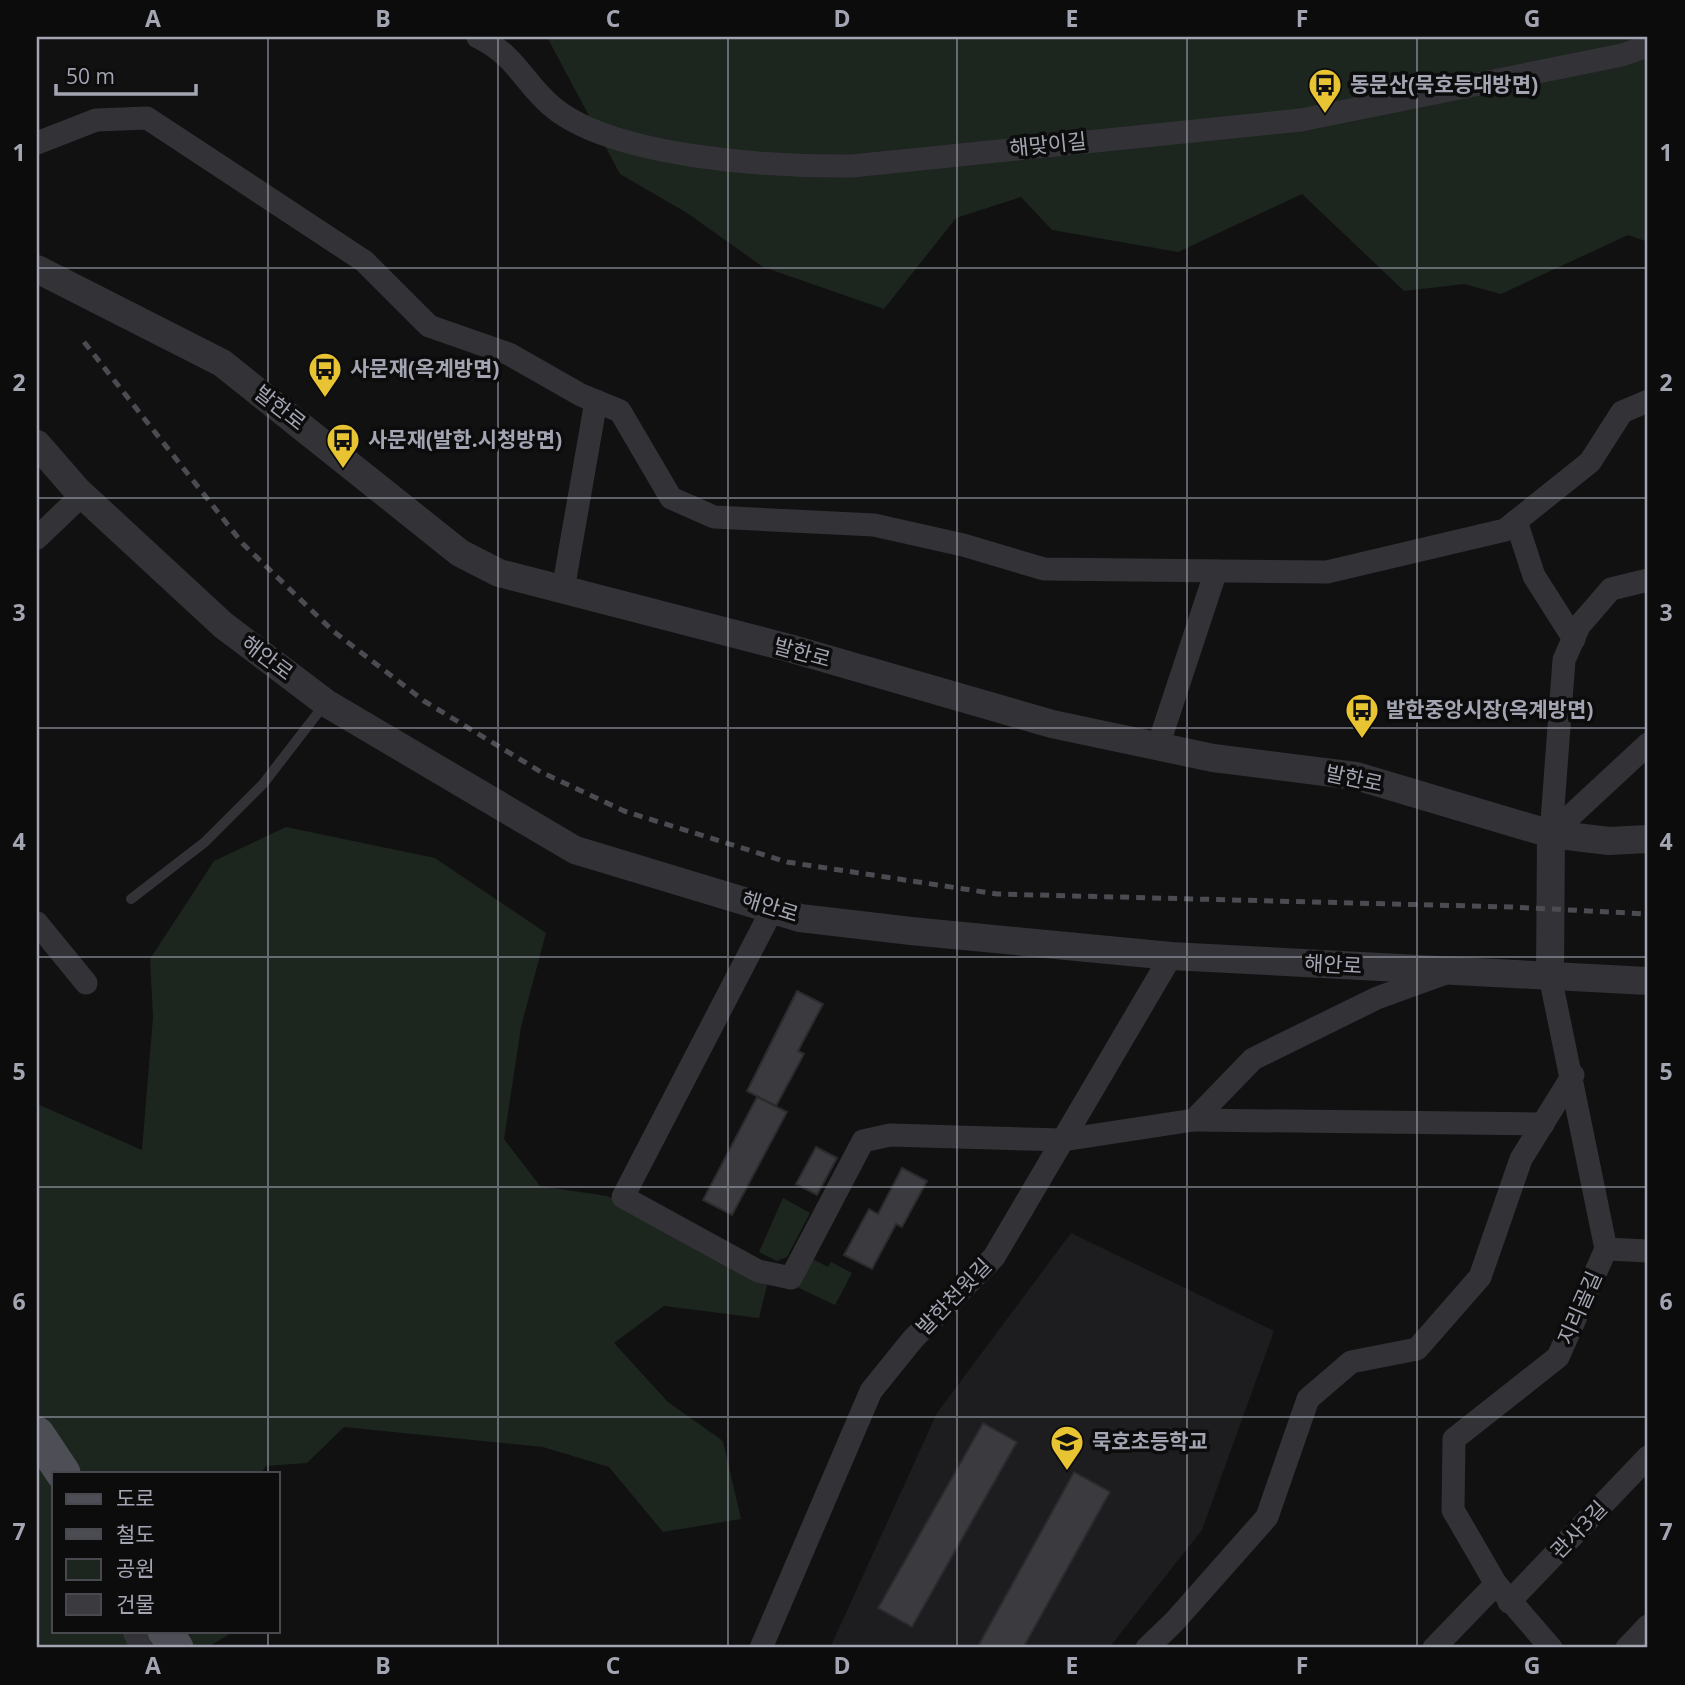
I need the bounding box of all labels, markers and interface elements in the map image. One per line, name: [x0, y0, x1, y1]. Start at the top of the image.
text: A: [145, 2, 161, 34]
text: B: [375, 2, 391, 34]
text: C: [606, 2, 620, 34]
text: D: [833, 2, 851, 34]
text: E: [1066, 2, 1078, 34]
text: F: [1296, 2, 1308, 34]
text: G: [1524, 2, 1540, 34]
scale bar: [56, 52, 196, 96]
text: 50 m: [66, 62, 115, 90]
bus stop icon: 동문산(묵호등대방면): [1306, 66, 1344, 115]
place label: 동문산(묵호등대방면): [1350, 70, 1538, 98]
street label: 해맞이길: [1008, 126, 1088, 162]
text: 1: [12, 136, 26, 168]
text: 1: [1659, 136, 1673, 168]
bus stop icon: 사문재(옥계방면): [306, 350, 344, 399]
place label: 사문재(옥계방면): [350, 354, 499, 382]
text: 2: [12, 366, 26, 398]
text: 2: [1659, 366, 1673, 398]
street label: 발한로: [249, 378, 312, 436]
bus stop icon: 사문재(발한.시청방면): [324, 421, 362, 470]
place label: 사문재(발한.시청방면): [368, 425, 562, 453]
text: 3: [12, 596, 26, 628]
text: 3: [1659, 596, 1673, 628]
street label: 해안로: [236, 629, 299, 686]
street label: 발한로: [771, 631, 834, 673]
bus stop icon: 발한중앙시장(옥계방면): [1343, 691, 1381, 740]
place label: 발한중앙시장(옥계방면): [1386, 695, 1593, 723]
street label: 발한로: [1323, 758, 1385, 798]
text: 4: [12, 825, 26, 857]
text: 4: [1659, 825, 1673, 857]
street label: 해안로: [738, 884, 802, 928]
street label: 해안로: [1303, 949, 1363, 979]
text: 5: [12, 1055, 26, 1087]
text: 5: [1659, 1055, 1673, 1087]
street label: 발한천윗길: [910, 1252, 997, 1341]
street label: 지리골길: [1551, 1267, 1608, 1349]
text: 6: [12, 1285, 26, 1317]
text: 6: [1659, 1285, 1673, 1317]
school or university icon: 묵호초등학교: [1048, 1423, 1086, 1472]
place label: 묵호초등학교: [1092, 1427, 1208, 1455]
legend: [52, 1472, 280, 1632]
text: 도로: [116, 1484, 155, 1512]
street label: 관사3길: [1544, 1494, 1613, 1564]
text: 7: [12, 1515, 26, 1547]
text: 7: [1659, 1515, 1673, 1547]
text: 철도: [116, 1520, 155, 1548]
text: 공원: [116, 1554, 155, 1582]
text: 건물: [116, 1590, 155, 1618]
text: A: [145, 1649, 161, 1681]
text: B: [375, 1649, 391, 1681]
text: C: [606, 1649, 620, 1681]
text: D: [833, 1649, 851, 1681]
text: E: [1066, 1649, 1078, 1681]
text: F: [1296, 1649, 1308, 1681]
text: G: [1524, 1649, 1540, 1681]

